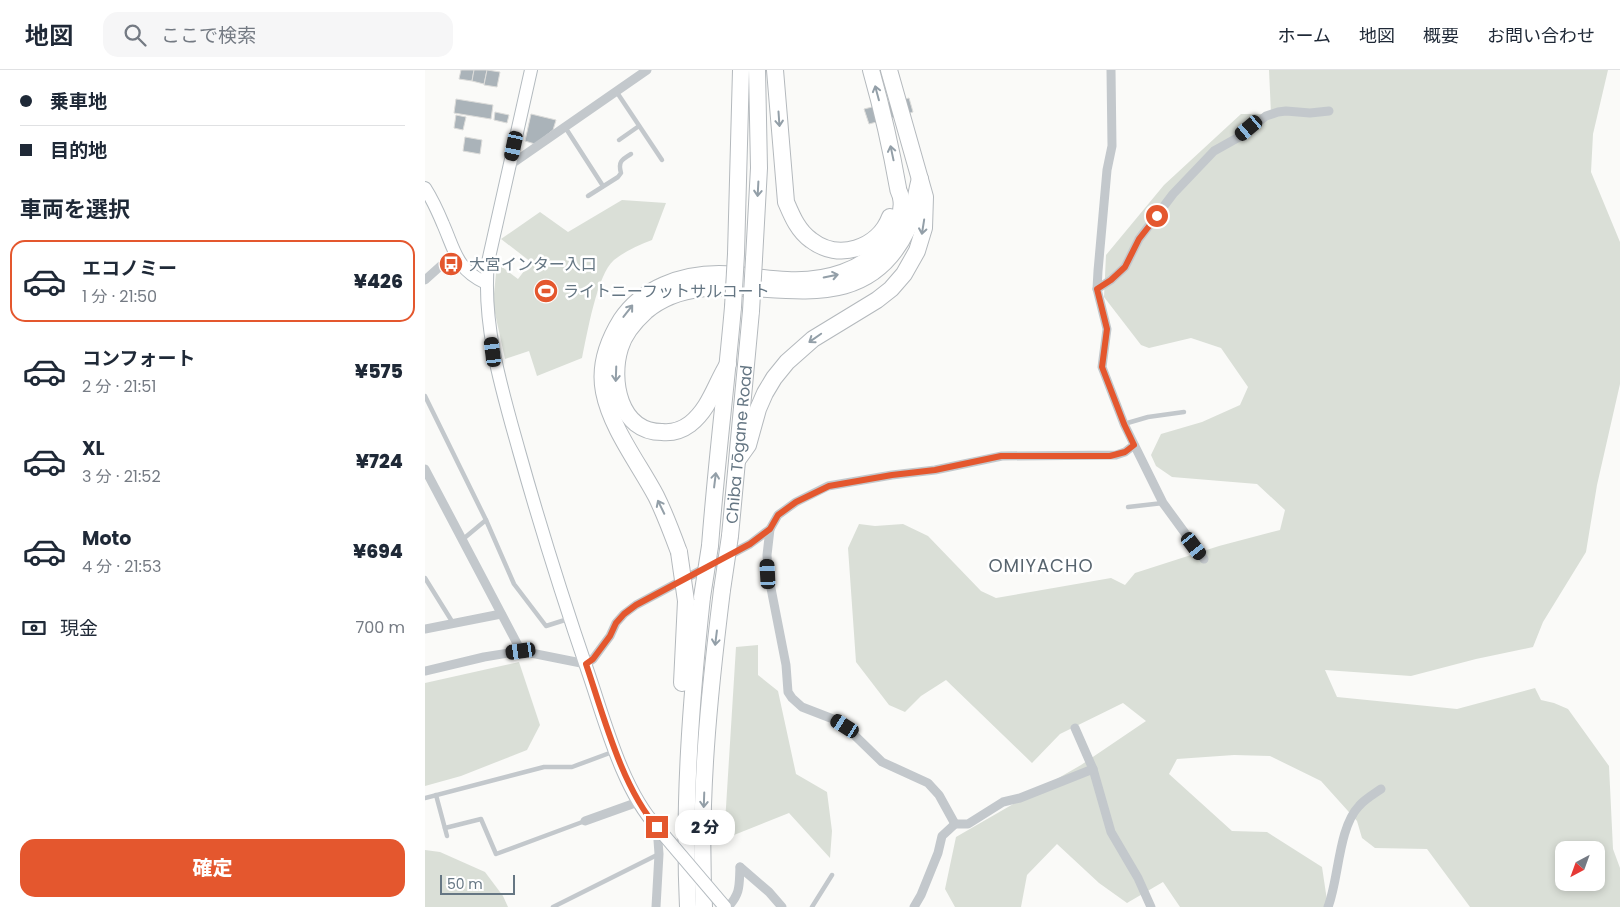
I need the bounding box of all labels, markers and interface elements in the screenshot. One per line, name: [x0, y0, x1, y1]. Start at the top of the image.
search box: [103, 12, 453, 57]
text: 地図: [25, 19, 73, 52]
icon: search: [121, 21, 149, 49]
text: ここで検索: [161, 22, 256, 49]
text: ホーム: [1278, 23, 1331, 48]
text: 地図: [1359, 23, 1395, 48]
text: 概要: [1423, 23, 1459, 48]
text: お問い合わせ: [1487, 23, 1595, 48]
one-way arrow: [872, 86, 882, 102]
text: 乗車地: [50, 88, 107, 115]
one-way arrow: [775, 110, 784, 126]
car: [1232, 113, 1265, 143]
car: [503, 130, 524, 162]
text: 目的地: [50, 137, 107, 164]
one-way arrow: [887, 145, 896, 161]
one-way arrow: [753, 180, 762, 196]
text: 車両を選択: [20, 194, 130, 225]
route start: [1146, 205, 1168, 227]
one-way arrow: [918, 218, 928, 234]
bus stop icon: 大宮インター入口: [438, 251, 464, 277]
place label: 大宮インター入口: [469, 253, 597, 276]
text: エコノミー: [82, 255, 177, 282]
icon: car: [22, 259, 67, 304]
text: ¥426: [354, 268, 403, 295]
one-way arrow: [823, 270, 839, 280]
sports icon: ライトニーフットサルコート: [533, 278, 559, 304]
place label: ライトニーフットサルコート: [563, 280, 770, 303]
text: 1 分 · 21:50: [82, 285, 157, 308]
one-way arrow: [622, 305, 633, 318]
one-way arrow: [808, 333, 822, 343]
car: [483, 336, 502, 368]
text: コンフォート: [82, 345, 195, 372]
icon: car: [22, 349, 67, 394]
text: ¥575: [355, 358, 403, 385]
street label: Chiba Tōgane Road: [720, 364, 757, 525]
one-way arrow: [611, 366, 621, 382]
text: 2 分 · 21:51: [82, 375, 156, 398]
text: XL: [82, 435, 105, 462]
icon: car: [22, 439, 67, 484]
text: ¥724: [356, 448, 403, 475]
text: 3 分 · 21:52: [82, 465, 161, 488]
one-way arrow: [710, 472, 720, 488]
one-way arrow: [655, 500, 665, 515]
text: Moto: [82, 525, 131, 552]
icon: car: [22, 529, 67, 574]
car: [1178, 530, 1209, 562]
text: ¥694: [353, 538, 403, 565]
district label: OMIYACHO: [988, 553, 1094, 578]
text: 4 分 · 21:53: [82, 555, 161, 578]
car: [759, 559, 776, 589]
icon: cash: [20, 614, 48, 642]
text: 現金: [60, 615, 98, 642]
text: 700 m: [355, 616, 405, 639]
one-way arrow: [711, 630, 721, 646]
car: [505, 641, 536, 661]
car: [828, 712, 861, 740]
one-way arrow: [699, 792, 708, 808]
callout: 2 分: [675, 810, 735, 844]
route end: [646, 816, 668, 838]
text: 2 分: [691, 816, 719, 839]
button: 確定: [20, 839, 405, 897]
north arrow: [1555, 841, 1605, 891]
map controls: [1555, 841, 1605, 891]
scale bar: [440, 872, 515, 895]
text: 50 m: [447, 874, 483, 894]

